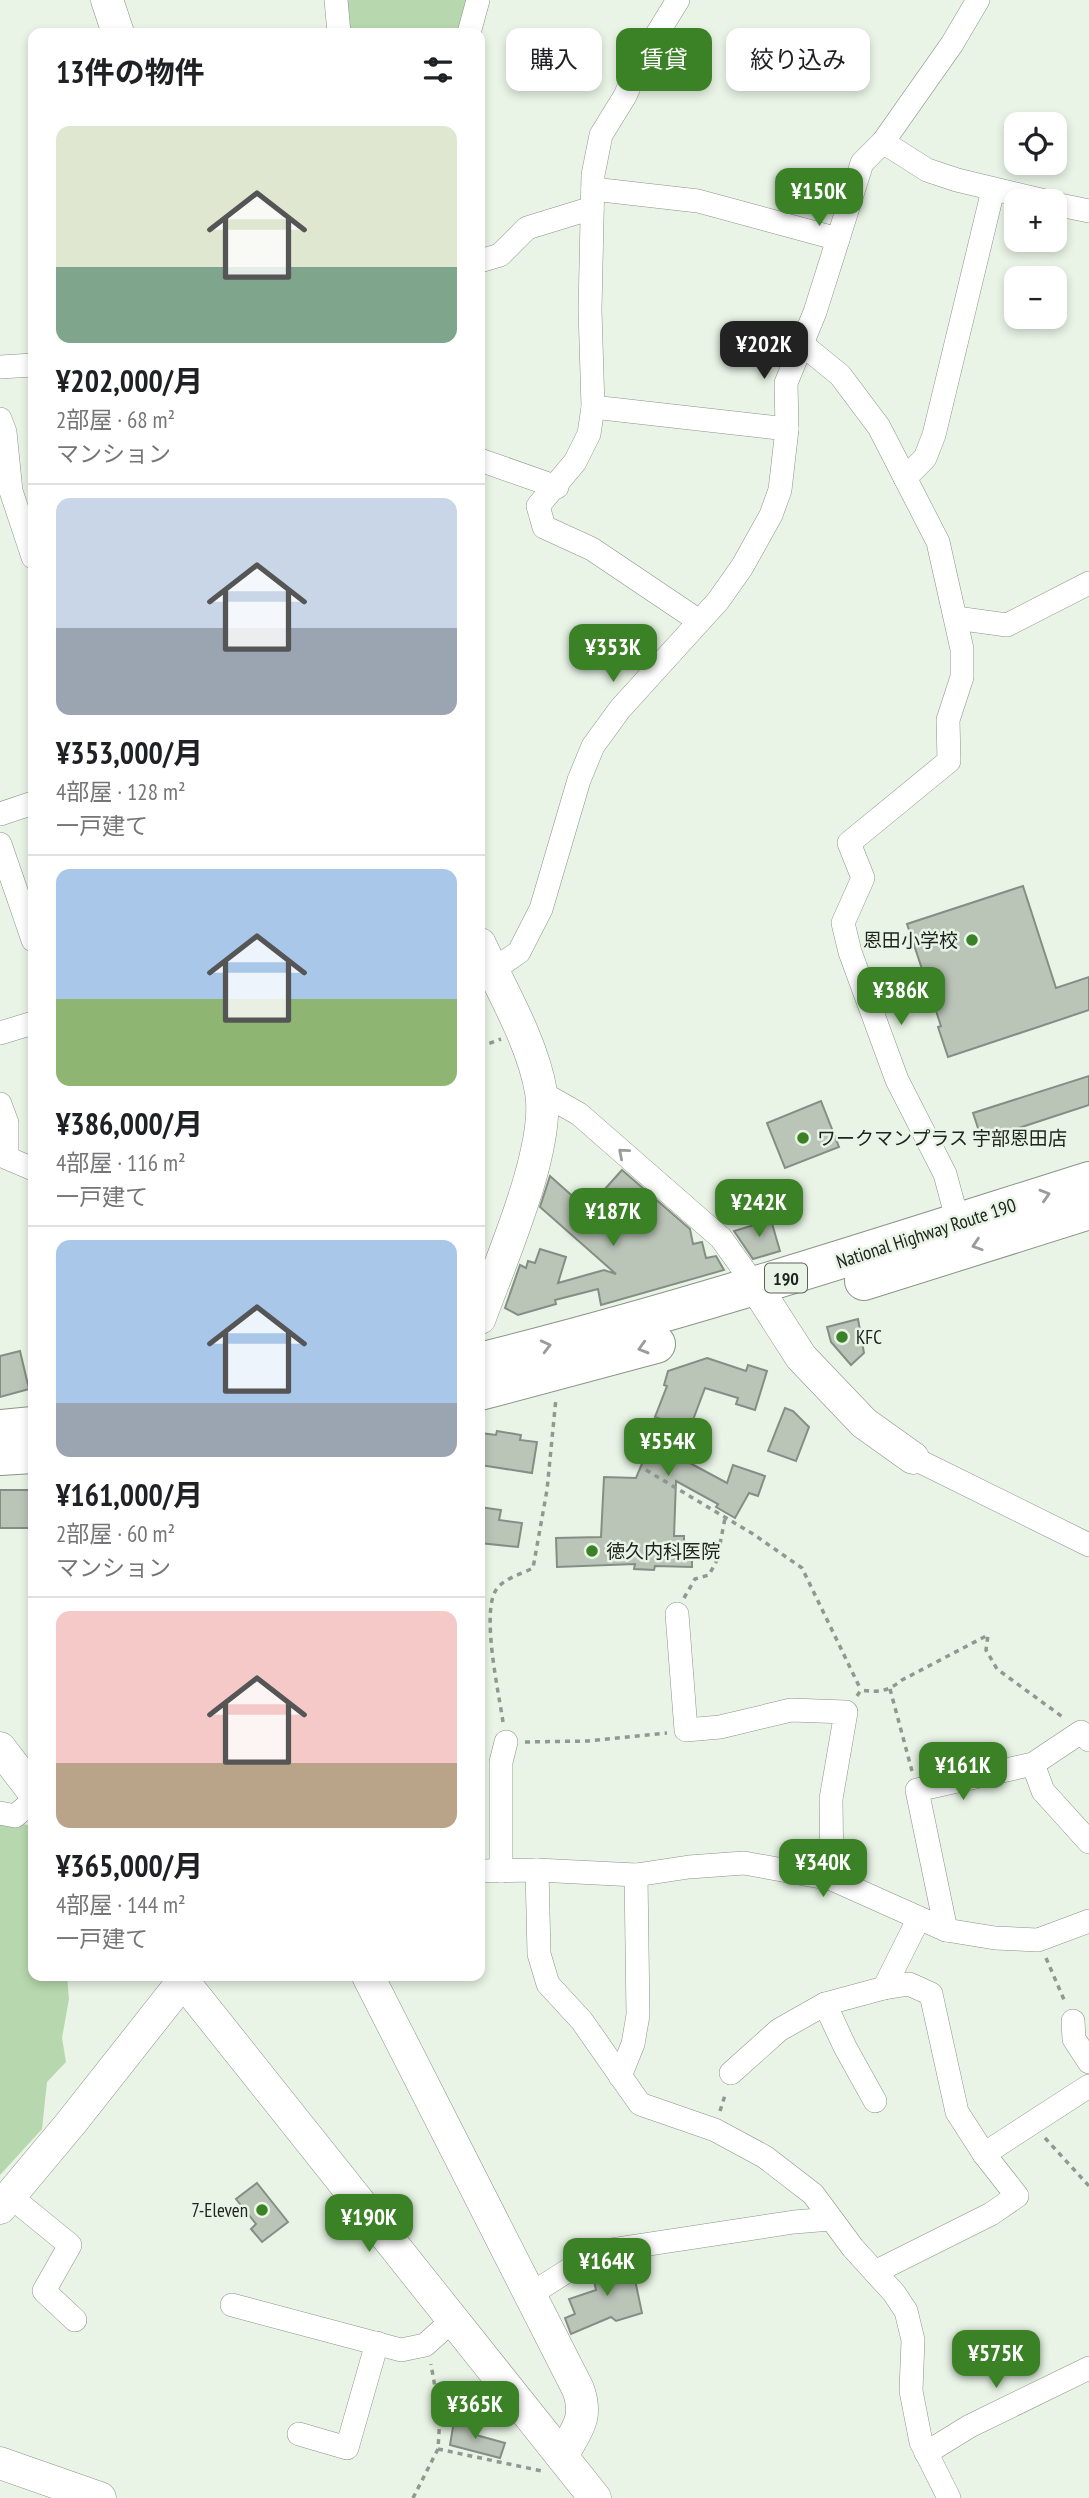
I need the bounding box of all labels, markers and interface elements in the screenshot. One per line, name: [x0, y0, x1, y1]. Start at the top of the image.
chip: 購入: [506, 28, 602, 91]
chip: 賃貸: [616, 28, 712, 91]
chip: 絞り込み: [726, 28, 870, 91]
icon: filters: [419, 51, 457, 89]
text: 13件の物件: [56, 52, 205, 91]
map controls: [1004, 112, 1067, 329]
button: locate: [1004, 112, 1067, 175]
pin: ¥150K: [770, 168, 868, 228]
icon: home: [194, 172, 320, 298]
text: ¥150K: [791, 176, 847, 205]
button: +: [1004, 189, 1067, 252]
button: −: [1004, 266, 1067, 329]
pin: ¥202K: [715, 322, 813, 381]
text: ¥202K: [736, 329, 792, 358]
text: ¥202,000/月: [56, 361, 203, 400]
text: 2部屋 · 68 m²: [56, 405, 175, 434]
text: マンション: [56, 439, 171, 468]
icon: home: [194, 544, 320, 670]
pin: ¥353K: [564, 624, 662, 684]
text: ¥353K: [585, 632, 641, 661]
text: ¥353,000/月: [56, 733, 203, 772]
text: 4部屋 · 128 m²: [56, 777, 186, 806]
text: 一戸建て: [56, 811, 148, 840]
icon: home: [194, 915, 320, 1041]
place label: 恩田小学校: [863, 928, 958, 952]
marker: 恩田小学校: [964, 932, 980, 948]
pin: ¥386K: [852, 968, 950, 1027]
text: ¥386K: [873, 975, 929, 1004]
text: ¥386,000/月: [56, 1104, 203, 1143]
place label: ワークマンプラス 宇部恩田店: [817, 1126, 1067, 1150]
marker: ワークマンプラス 宇部恩田店: [795, 1130, 811, 1146]
text: 4部屋 · 116 m²: [56, 1148, 186, 1177]
one-way arrow: [618, 1149, 631, 1161]
pin: ¥242K: [710, 1180, 808, 1239]
text: 一戸建て: [56, 1182, 148, 1211]
text: ¥242K: [731, 1187, 787, 1216]
pin: ¥187K: [564, 1188, 662, 1248]
one-way arrow: [1038, 1189, 1051, 1203]
street label: National Highway Route 190: [833, 1193, 1019, 1273]
text: ¥187K: [585, 1196, 641, 1225]
one-way arrow: [972, 1237, 984, 1251]
road number: 190: [765, 1264, 807, 1293]
icon: home: [194, 1286, 320, 1412]
place label: KFC: [856, 1325, 882, 1349]
marker: KFC: [834, 1329, 850, 1345]
one-way arrow: [637, 1339, 649, 1354]
one-way arrow: [540, 1340, 552, 1354]
pin: ¥554K: [619, 1418, 717, 1478]
text: ¥554K: [640, 1426, 696, 1455]
text: ¥161,000/月: [56, 1475, 203, 1514]
text: 2部屋 · 60 m²: [56, 1519, 175, 1548]
place label: 徳久内科医院: [606, 1539, 720, 1563]
marker: 徳久内科医院: [584, 1543, 600, 1559]
text: マンション: [56, 1553, 171, 1582]
icon: home: [194, 1657, 320, 1783]
pin: ¥161K: [914, 1742, 1012, 1802]
text: ¥161K: [935, 1750, 991, 1779]
pin: ¥340K: [774, 1840, 872, 1899]
text: ¥365,000/月: [56, 1846, 203, 1885]
text: ¥340K: [795, 1847, 851, 1876]
text: 4部屋 · 144 m²: [56, 1890, 186, 1919]
text: 一戸建て: [56, 1924, 148, 1953]
pin: ¥190K: [320, 2194, 418, 2254]
place label: 7-Eleven: [191, 2198, 248, 2222]
marker: 7-Eleven: [254, 2202, 270, 2218]
text: ¥190K: [341, 2202, 397, 2231]
pin: ¥164K: [558, 2238, 656, 2298]
text: ¥164K: [579, 2246, 635, 2275]
pin: ¥575K: [947, 2330, 1045, 2390]
text: ¥575K: [968, 2338, 1024, 2367]
pin: ¥365K: [426, 2382, 524, 2441]
text: ¥365K: [447, 2389, 503, 2418]

